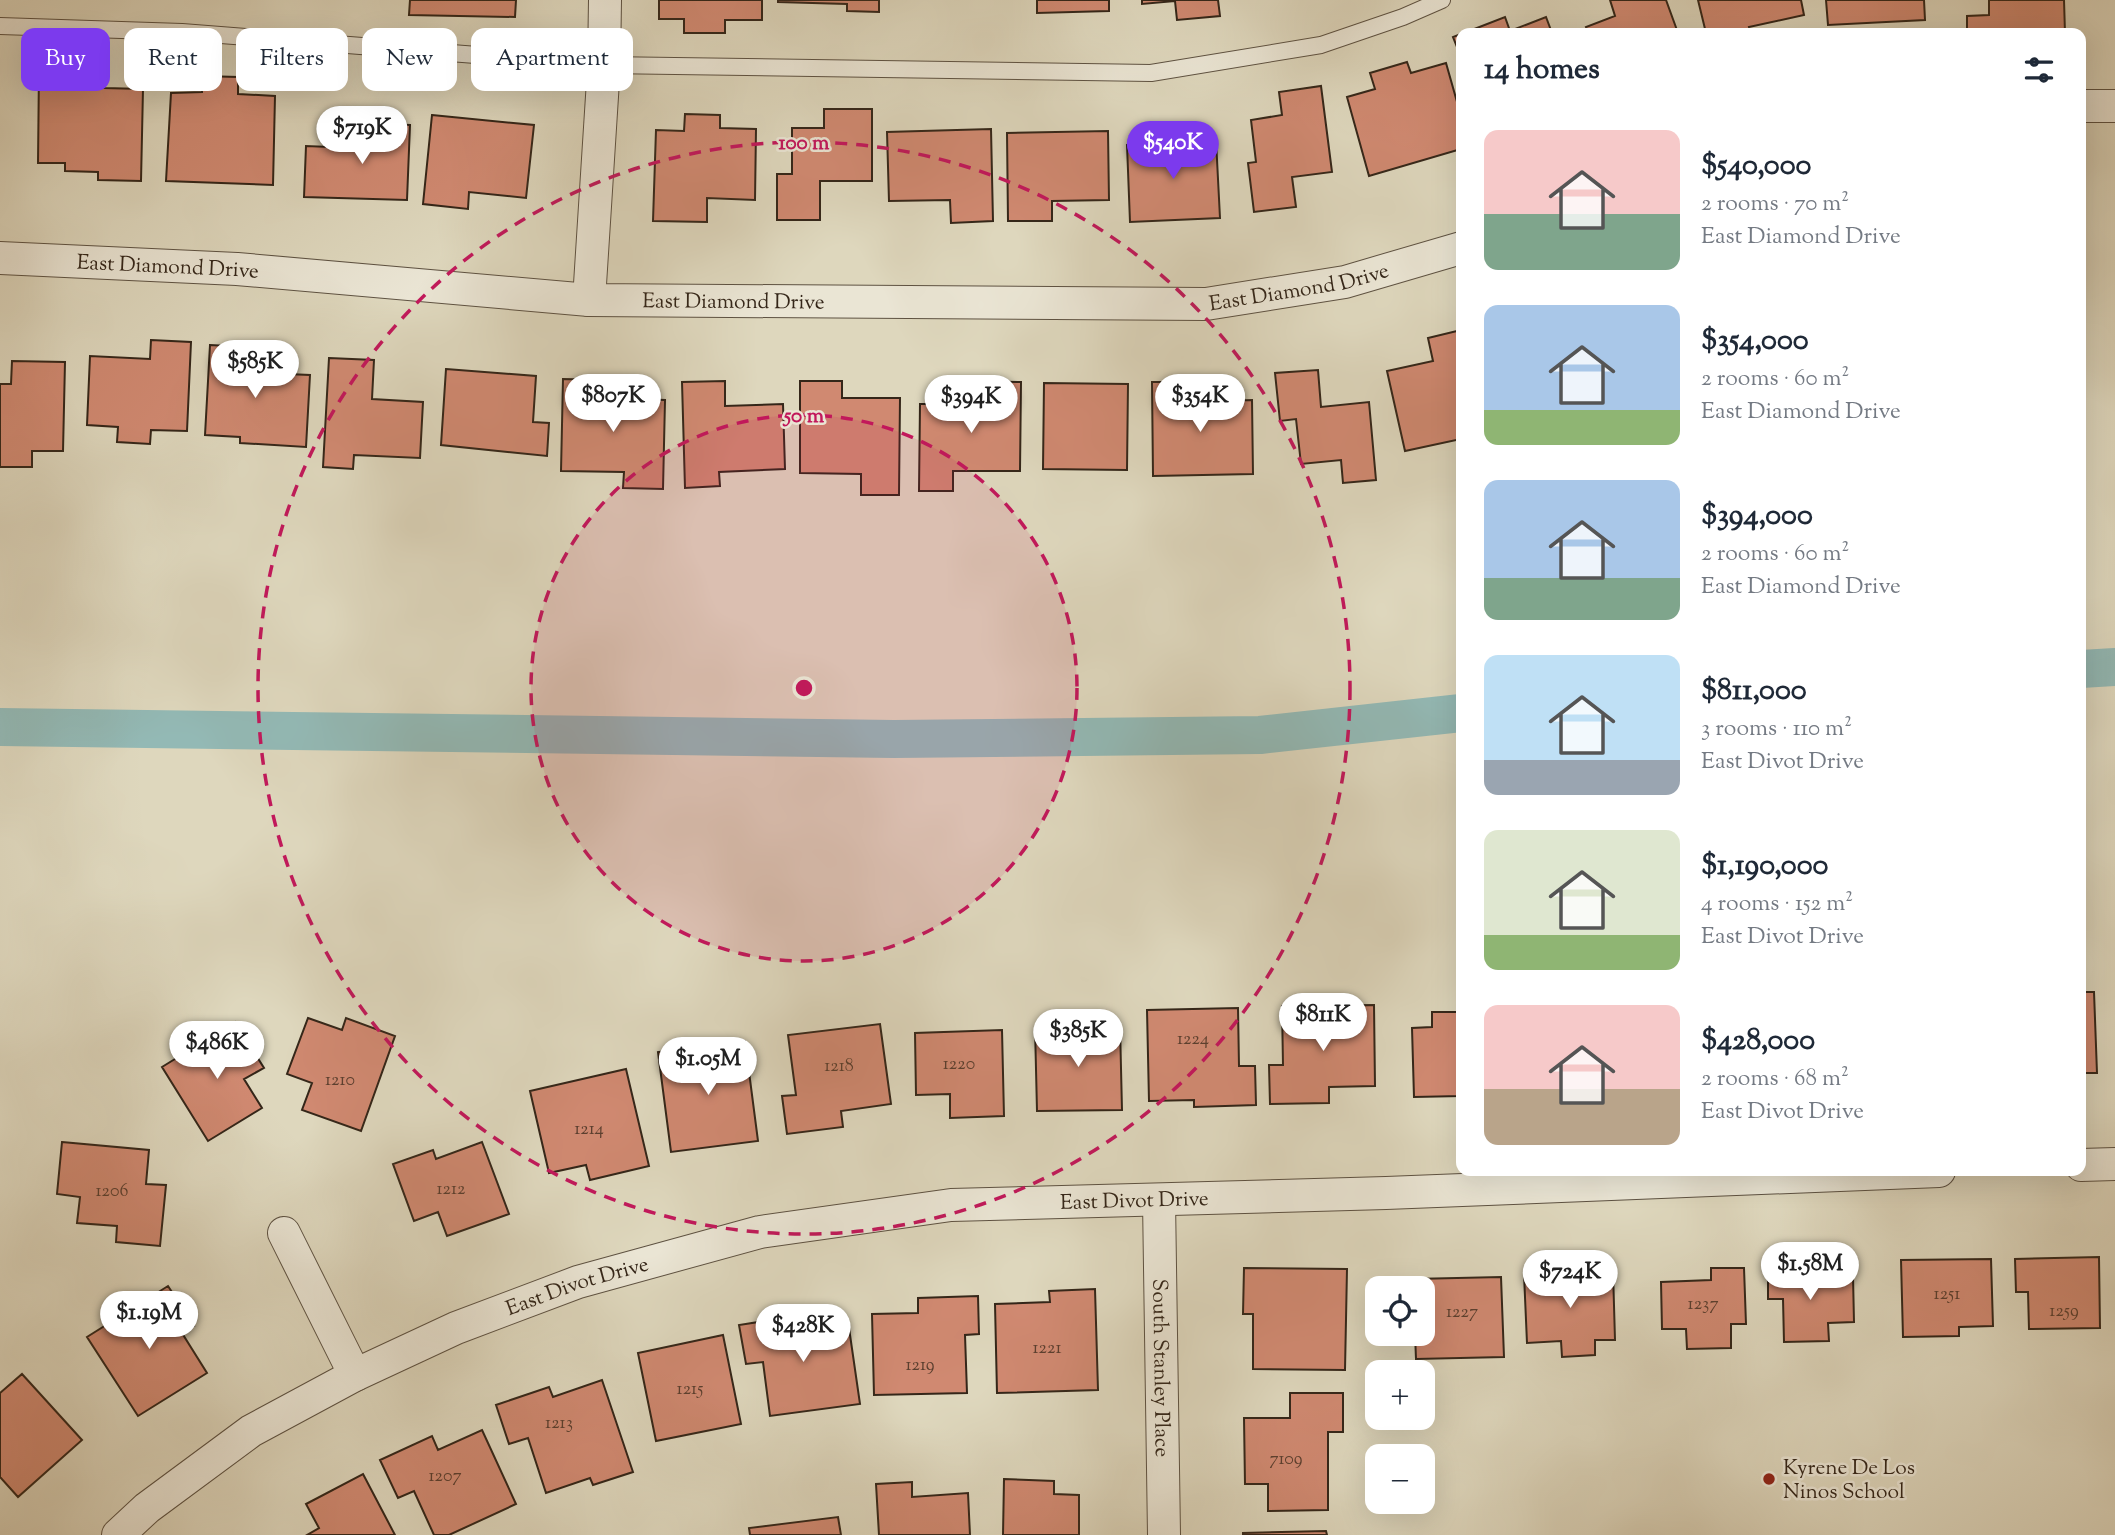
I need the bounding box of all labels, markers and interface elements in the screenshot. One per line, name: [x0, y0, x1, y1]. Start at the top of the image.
chip: Buy: [21, 28, 110, 91]
chip: Rent: [124, 28, 222, 91]
chip: Filters: [236, 28, 348, 91]
chip: New: [362, 28, 457, 91]
chip: Apartment: [471, 28, 633, 91]
text: 14 homes: [1484, 49, 1600, 92]
icon: filters: [2020, 51, 2058, 89]
pin: $719K: [313, 106, 411, 166]
text: $719K: [332, 112, 392, 145]
pin: $540K: [1124, 122, 1222, 181]
text: $540K: [1143, 127, 1203, 160]
text: 100 m: [779, 129, 830, 159]
text: $540,000: [1701, 145, 1811, 188]
icon: home: [1540, 158, 1624, 242]
text: 2 rooms · 70 m²: [1701, 188, 1849, 221]
text: East Diamond Drive: [1701, 221, 1901, 254]
street label: East Diamond Drive: [76, 249, 260, 288]
street label: East Diamond Drive: [1207, 257, 1393, 320]
street label: East Diamond Drive: [642, 287, 825, 319]
text: $354,000: [1701, 320, 1809, 363]
icon: home: [1540, 333, 1624, 417]
pin: $585K: [206, 340, 304, 400]
text: $585K: [227, 346, 283, 379]
text: 2 rooms · 60 m²: [1701, 363, 1849, 396]
pin: $807K: [564, 374, 662, 434]
pin: $354K: [1151, 374, 1249, 434]
pin: $394K: [922, 376, 1020, 435]
text: $807K: [581, 380, 645, 413]
text: $354K: [1171, 380, 1229, 413]
text: $394K: [941, 381, 1001, 414]
text: East Diamond Drive: [1701, 396, 1901, 429]
text: 50 m: [782, 402, 825, 432]
text: $394,000: [1701, 495, 1813, 538]
icon: home: [1540, 508, 1624, 592]
text: 2 rooms · 60 m²: [1701, 538, 1849, 571]
text: East Diamond Drive: [1701, 571, 1901, 604]
text: $811,000: [1701, 670, 1807, 713]
centre of rings: [792, 676, 816, 700]
icon: home: [1540, 683, 1624, 767]
text: 3 rooms · 110 m²: [1701, 713, 1852, 746]
text: East Divot Drive: [1701, 746, 1864, 779]
text: $1,190,000: [1701, 845, 1828, 888]
icon: home: [1540, 858, 1624, 942]
text: 4 rooms · 152 m²: [1701, 888, 1853, 921]
text: East Divot Drive: [1701, 921, 1864, 954]
pin: $811K: [1274, 993, 1372, 1053]
text: $811K: [1295, 999, 1351, 1032]
pin: $385K: [1029, 1010, 1127, 1069]
text: $385K: [1049, 1015, 1107, 1048]
text: $428,000: [1701, 1020, 1815, 1063]
pin: $486K: [168, 1021, 266, 1081]
text: $486K: [185, 1027, 249, 1060]
house number: 1224: [1177, 1027, 1209, 1053]
icon: home: [1540, 1033, 1624, 1117]
pin: $1.05M: [651, 1038, 765, 1097]
text: $1.05M: [675, 1043, 741, 1076]
house number: 1220: [943, 1052, 975, 1078]
house number: 1218: [824, 1054, 854, 1080]
text: 2 rooms · 68 m²: [1701, 1063, 1849, 1096]
house number: 1210: [325, 1068, 355, 1094]
text: East Divot Drive: [1701, 1096, 1864, 1129]
house number: 1214: [574, 1117, 604, 1143]
house number: 1212: [436, 1177, 466, 1203]
house number: 1206: [95, 1179, 129, 1205]
street label: East Divot Drive: [1060, 1185, 1209, 1219]
pin: $1.58M: [1753, 1242, 1867, 1302]
text: $1.58M: [1777, 1248, 1843, 1281]
street label: East Divot Drive: [502, 1250, 652, 1325]
pin: $724K: [1521, 1250, 1619, 1310]
text: $724K: [1539, 1256, 1601, 1289]
map controls: [1365, 1276, 1435, 1514]
button: locate: [1365, 1276, 1435, 1346]
street label: South Stanley Place: [1143, 1279, 1176, 1457]
house number: 1251: [1934, 1282, 1960, 1308]
pin: $1.19M: [92, 1292, 206, 1351]
house number: 1237: [1688, 1292, 1718, 1318]
text: $1.19M: [116, 1297, 182, 1330]
house number: 1259: [2049, 1299, 2079, 1325]
house number: 1227: [1446, 1300, 1478, 1326]
pin: $428K: [754, 1304, 852, 1364]
text: $428K: [772, 1310, 834, 1343]
house number: 1221: [1032, 1336, 1062, 1362]
house number: 1219: [905, 1353, 935, 1379]
button: +: [1365, 1360, 1435, 1430]
house number: 1215: [677, 1377, 703, 1403]
house number: 1213: [545, 1411, 573, 1437]
button: −: [1365, 1444, 1435, 1514]
house number: 7109: [1269, 1447, 1303, 1473]
place label: Kyrene De Los Ninos School: [1783, 1454, 1915, 1508]
house number: 1207: [428, 1464, 462, 1490]
marker: Kyrene De Los Ninos School: [1761, 1471, 1777, 1487]

